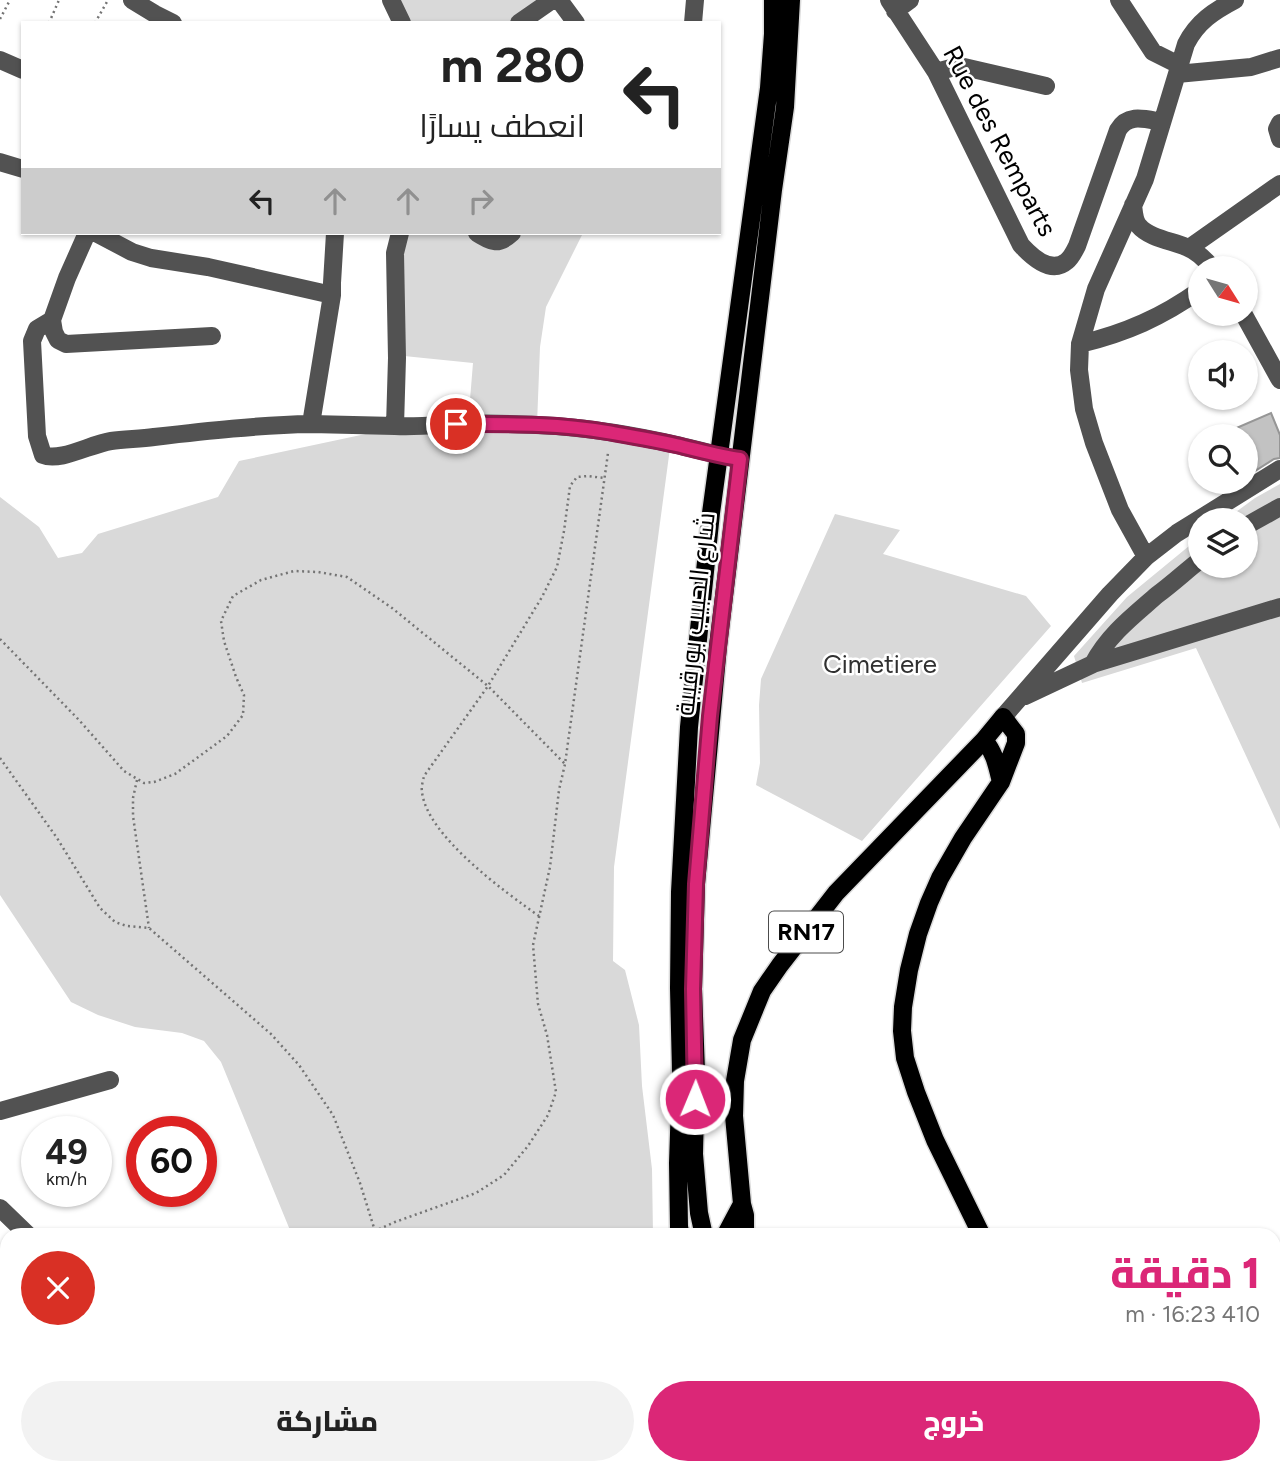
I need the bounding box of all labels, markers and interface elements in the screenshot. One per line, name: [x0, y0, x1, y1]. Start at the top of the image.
text: 280 m: [440, 35, 585, 94]
street label: Rue des Remparts: [936, 40, 1064, 242]
icon: left: [609, 49, 700, 140]
text: انعطف يسارًا: [419, 107, 585, 145]
icon: left: [243, 182, 281, 220]
icon: ahead: [316, 182, 354, 220]
icon: ahead: [389, 182, 427, 220]
icon: right: [462, 182, 500, 220]
north arrow: [1188, 256, 1258, 326]
map controls: [1188, 256, 1258, 578]
button: sound: [1188, 340, 1258, 410]
pin: [426, 394, 486, 454]
icon: arrive: [437, 405, 475, 443]
button: search: [1188, 424, 1258, 494]
button: layers: [1188, 508, 1258, 578]
street label: شارع الحبيب بورقيبة: [668, 511, 723, 717]
park label: Cimetiere: [823, 648, 937, 680]
road number: RN17: [769, 912, 843, 952]
position arrow: [658, 1062, 732, 1136]
speed limit sign: 60: [126, 1116, 217, 1207]
text: 49: [45, 1131, 88, 1173]
text: km/h: [46, 1168, 87, 1190]
text: 1 دقيقة: [1110, 1248, 1260, 1299]
button: close: [21, 1251, 95, 1325]
text: 410 m · 16:23: [1125, 1300, 1260, 1328]
button: مشاركة: [21, 1381, 634, 1461]
button: خروج: [648, 1381, 1260, 1461]

